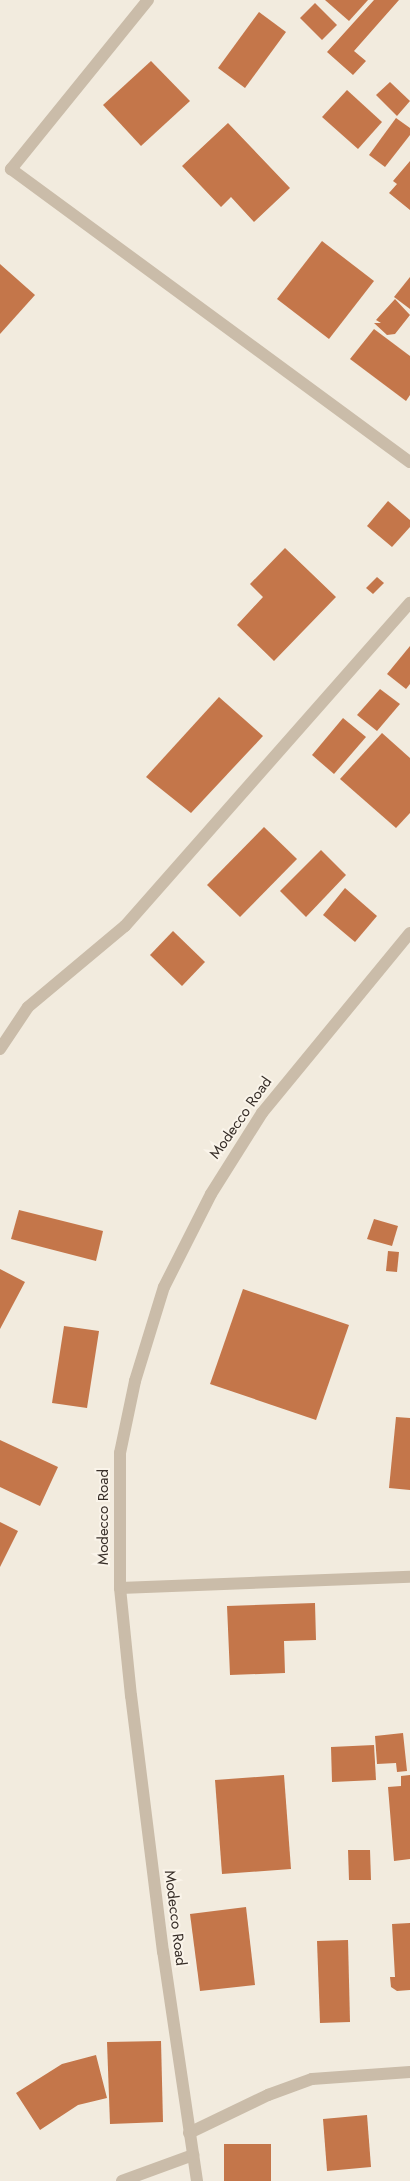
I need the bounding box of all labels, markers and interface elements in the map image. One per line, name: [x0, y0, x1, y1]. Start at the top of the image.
street label: Modecco Road: [206, 1074, 276, 1162]
street label: Modecco Road: [95, 1469, 113, 1565]
street label: Modecco Road: [160, 1869, 190, 1967]

